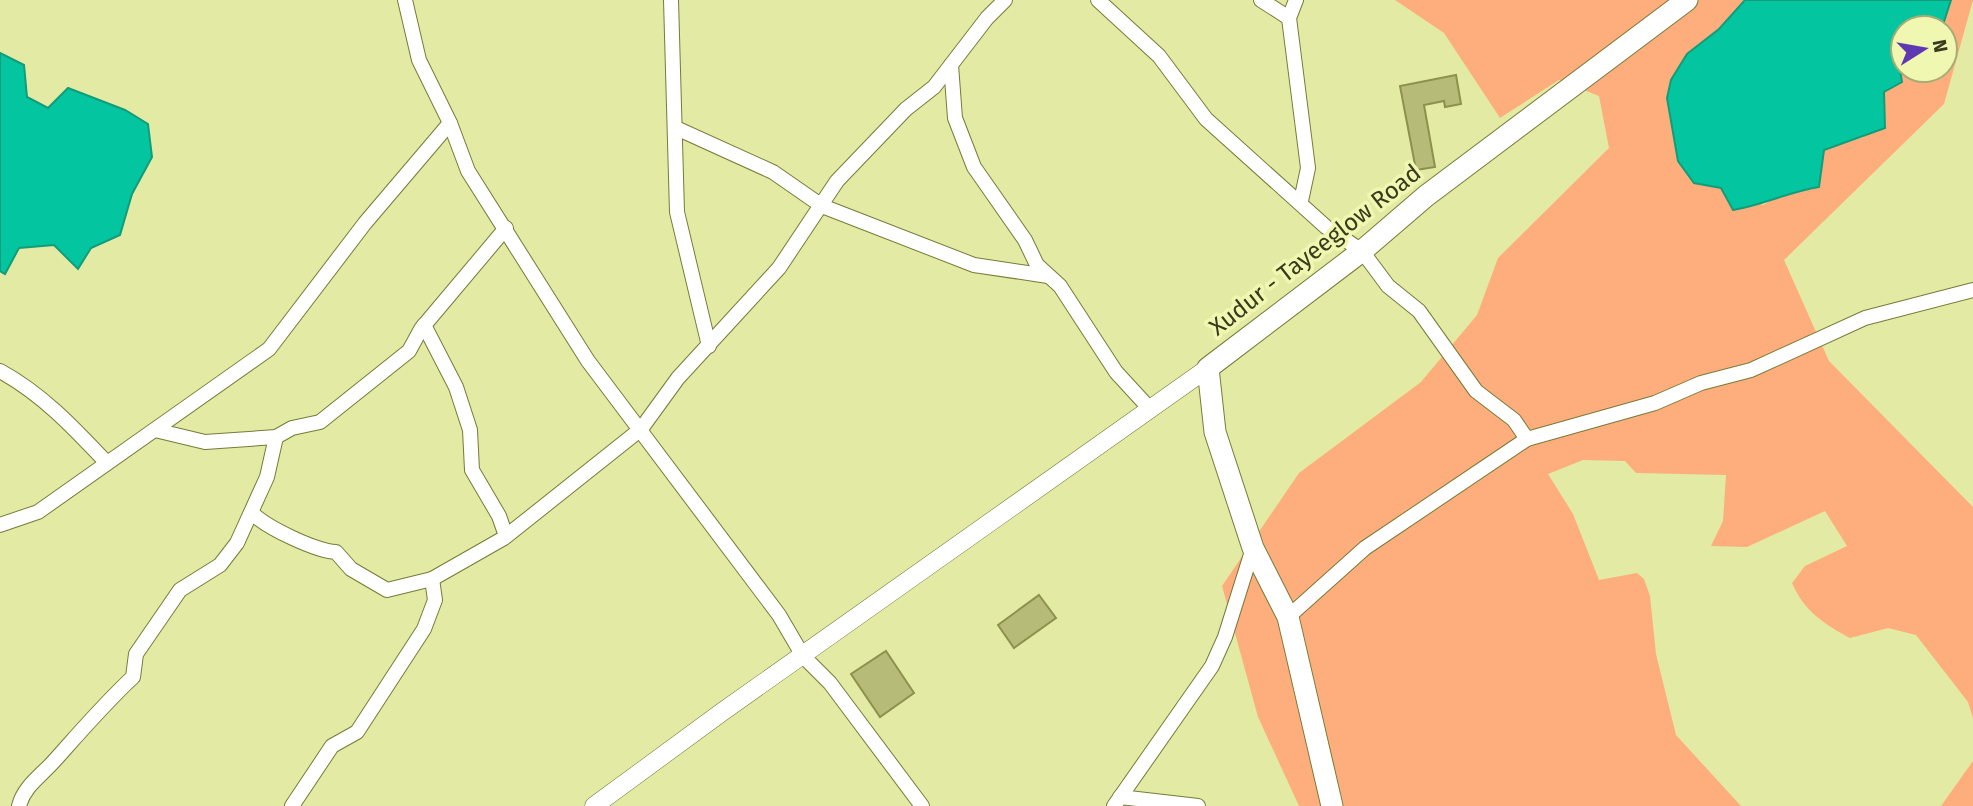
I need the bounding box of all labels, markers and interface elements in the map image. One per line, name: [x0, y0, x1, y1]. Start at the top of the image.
north arrow: [1889, 14, 1959, 84]
text: N: [1928, 37, 1953, 54]
street label: Xudur - Tayeeglow Road: [1204, 159, 1426, 341]

